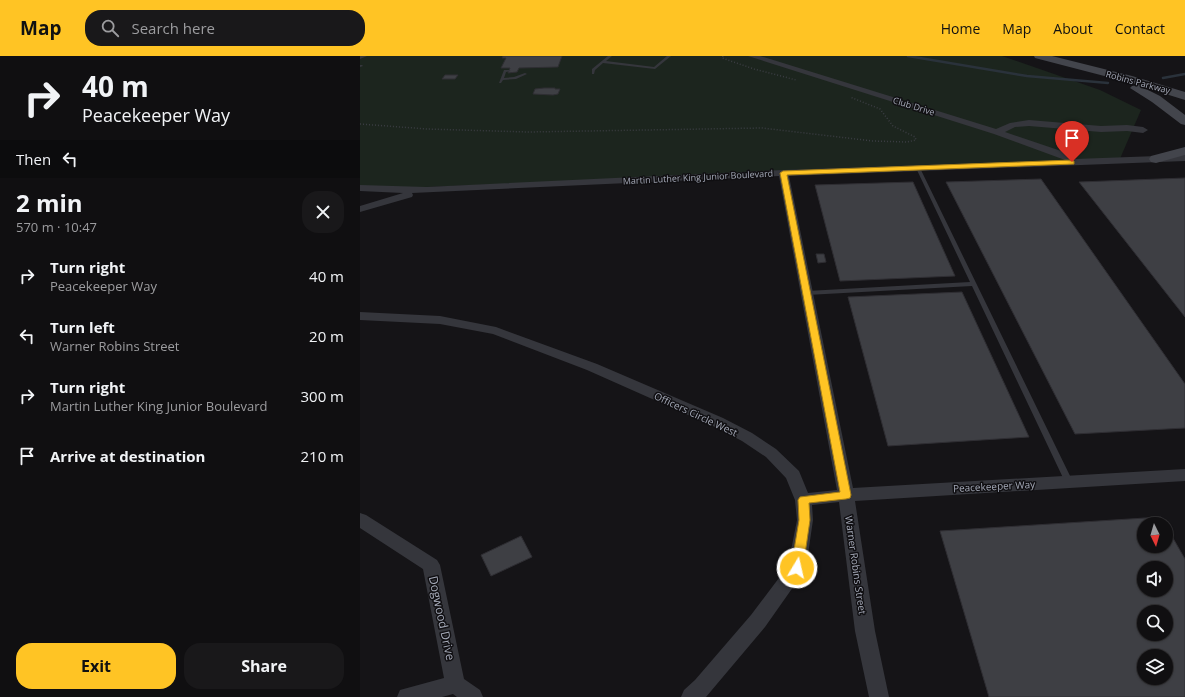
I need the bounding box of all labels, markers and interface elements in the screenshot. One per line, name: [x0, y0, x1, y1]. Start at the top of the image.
search box: [85, 10, 365, 46]
text: Map: [20, 15, 61, 41]
icon: search: [99, 17, 121, 39]
text: Search here: [131, 18, 215, 38]
text: Home: [941, 19, 980, 38]
text: Map: [1002, 19, 1031, 38]
text: About: [1053, 19, 1093, 38]
text: Contact: [1115, 19, 1165, 38]
text: 40 m: [82, 67, 149, 105]
street label: Robins Parkway: [1104, 67, 1172, 97]
icon: right: [16, 72, 68, 124]
street label: Club Drive: [891, 93, 937, 119]
text: Peacekeeper Way: [82, 103, 230, 127]
pin: [1055, 121, 1089, 162]
icon: arrive: [1061, 127, 1083, 149]
icon: left: [59, 148, 81, 170]
text: Then: [16, 149, 51, 169]
street label: Martin Luther King Junior Boulevard: [622, 167, 774, 187]
text: 2 min: [16, 186, 83, 219]
button: close: [302, 191, 344, 233]
text: 570 m · 10:47: [16, 218, 97, 236]
text: Turn right: [50, 257, 125, 277]
icon: right: [16, 265, 38, 287]
text: 40 m: [309, 266, 344, 286]
text: Peacekeeper Way: [50, 277, 157, 295]
text: Turn left: [50, 317, 115, 337]
icon: left: [16, 325, 38, 347]
text: 20 m: [309, 326, 344, 346]
text: Warner Robins Street: [50, 337, 179, 355]
text: Turn right: [50, 377, 125, 397]
icon: right: [16, 385, 38, 407]
text: 300 m: [300, 386, 344, 406]
street label: Officers Circle West: [652, 389, 740, 440]
text: Martin Luther King Junior Boulevard: [50, 397, 267, 415]
icon: arrive: [16, 445, 38, 467]
text: Arrive at destination: [50, 446, 205, 466]
text: 210 m: [300, 446, 344, 466]
street label: Peacekeeper Way: [953, 477, 1036, 495]
street label: Warner Robins Street: [842, 515, 870, 616]
north arrow: [1137, 517, 1173, 553]
map controls: [1137, 517, 1173, 685]
position arrow: [776, 547, 818, 589]
button: sound: [1137, 561, 1173, 597]
street label: Dogwood Drive: [425, 574, 459, 662]
button: search: [1137, 605, 1173, 641]
button: Exit: [16, 643, 176, 689]
button: Share: [184, 643, 344, 689]
button: layers: [1137, 649, 1173, 685]

